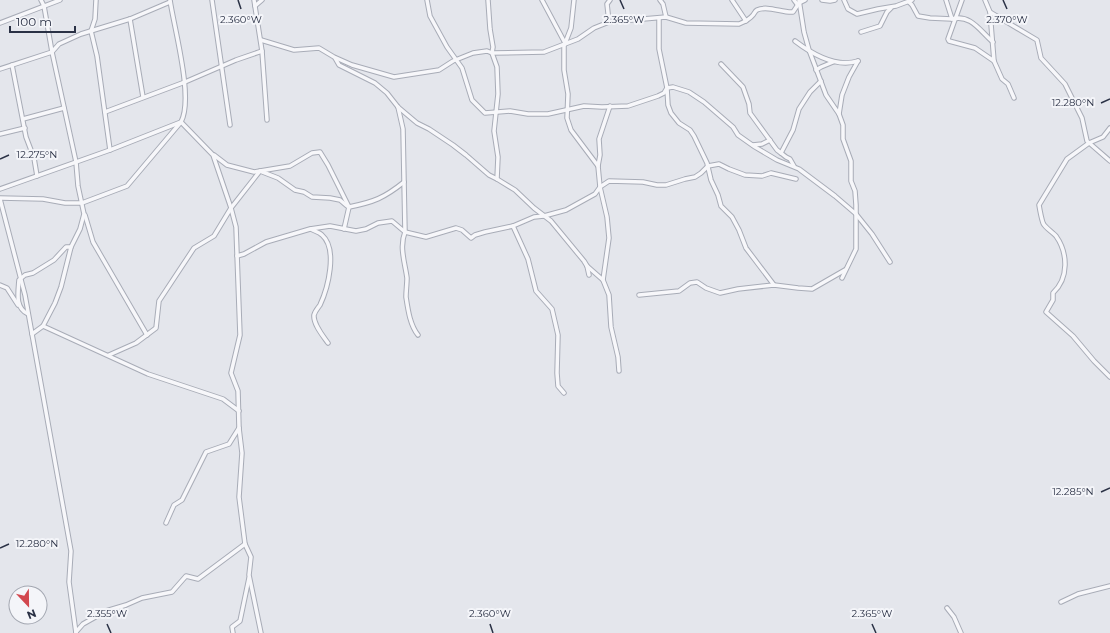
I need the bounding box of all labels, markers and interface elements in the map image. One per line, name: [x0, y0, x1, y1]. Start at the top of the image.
scale bar: [10, 8, 75, 34]
text: 2.360°W: [220, 13, 262, 26]
text: 2.365°W: [604, 13, 644, 26]
text: 2.370°W: [986, 13, 1028, 26]
text: 100 m: [16, 14, 52, 29]
text: 12.280°N: [1052, 96, 1094, 109]
text: 12.275°N: [17, 148, 57, 161]
text: 12.285°N: [1052, 485, 1094, 498]
text: 12.280°N: [16, 537, 58, 550]
north arrow: [8, 585, 48, 625]
text: N: [25, 606, 38, 622]
text: 2.355°W: [87, 607, 127, 620]
text: 2.360°W: [469, 607, 511, 620]
text: 2.365°W: [852, 607, 892, 620]

